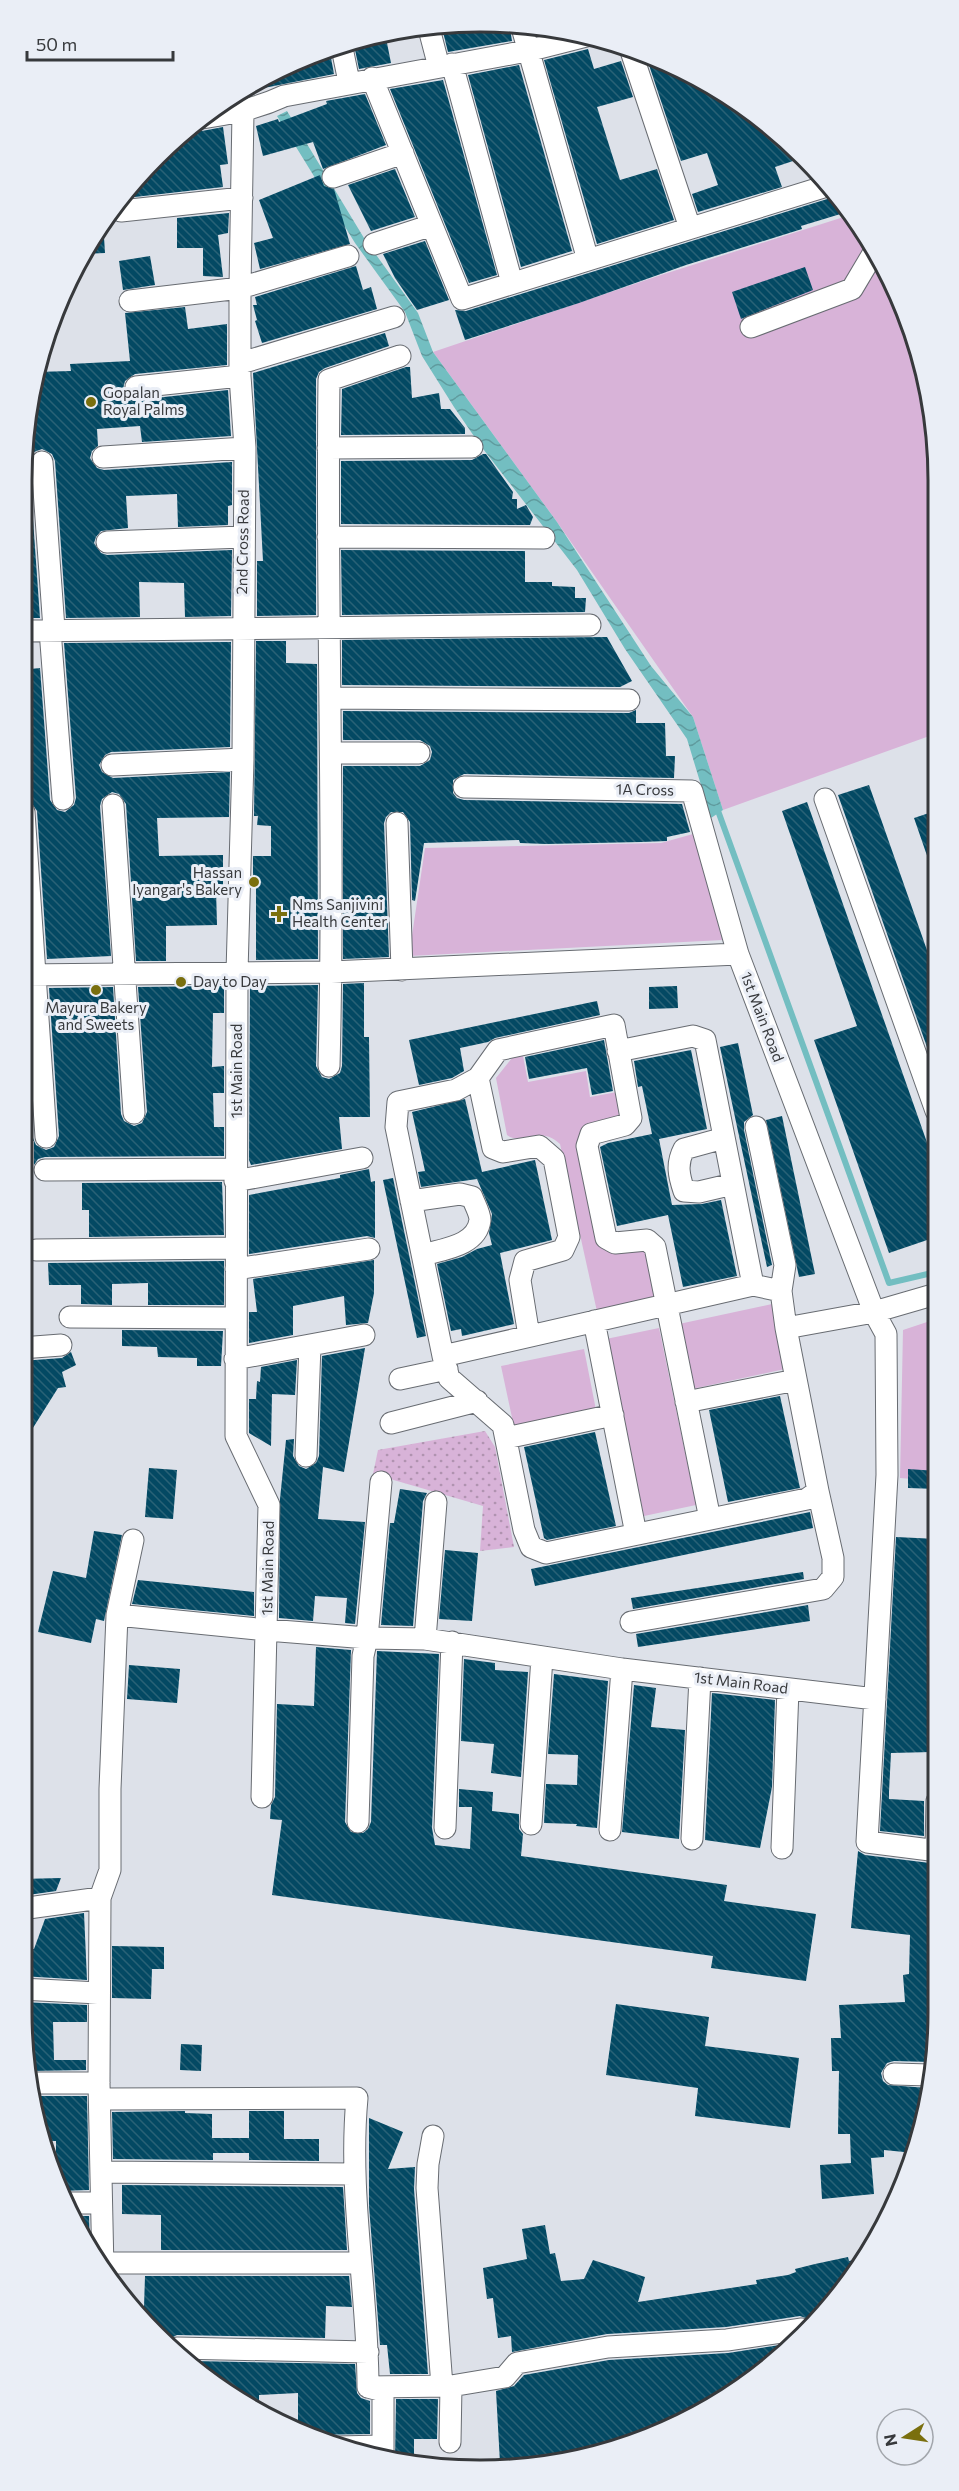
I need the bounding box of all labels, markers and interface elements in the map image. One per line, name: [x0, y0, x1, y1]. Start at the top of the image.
scale bar: [27, 24, 172, 62]
text: 50 m: [36, 33, 77, 55]
place label: Gopalan Royal Palms: [103, 383, 185, 418]
marker: Gopalan Royal Palms: [84, 395, 98, 409]
street label: 2nd Cross Road: [232, 489, 252, 595]
street label: 1A Cross: [616, 779, 674, 799]
place label: Hassan Iyangar's Bakery: [132, 863, 242, 898]
marker: Hassan Iyangar's Bakery: [247, 875, 261, 889]
place label: Nms Sanjivini Health Center: [292, 895, 387, 930]
marker: Nms Sanjivini Health Center: [270, 905, 288, 923]
street label: 1st Main Road: [738, 969, 788, 1064]
place label: Day to Day: [193, 972, 267, 990]
marker: Day to Day: [174, 975, 188, 989]
marker: Mayura Bakery and Sweets: [89, 983, 103, 997]
place label: Mayura Bakery and Sweets: [45, 998, 147, 1033]
street label: 1st Main Road: [227, 1024, 245, 1118]
street label: 1st Main Road: [257, 1521, 277, 1615]
street label: 1st Main Road: [693, 1667, 789, 1697]
north arrow: [875, 2407, 935, 2467]
text: N: [879, 2432, 900, 2448]

